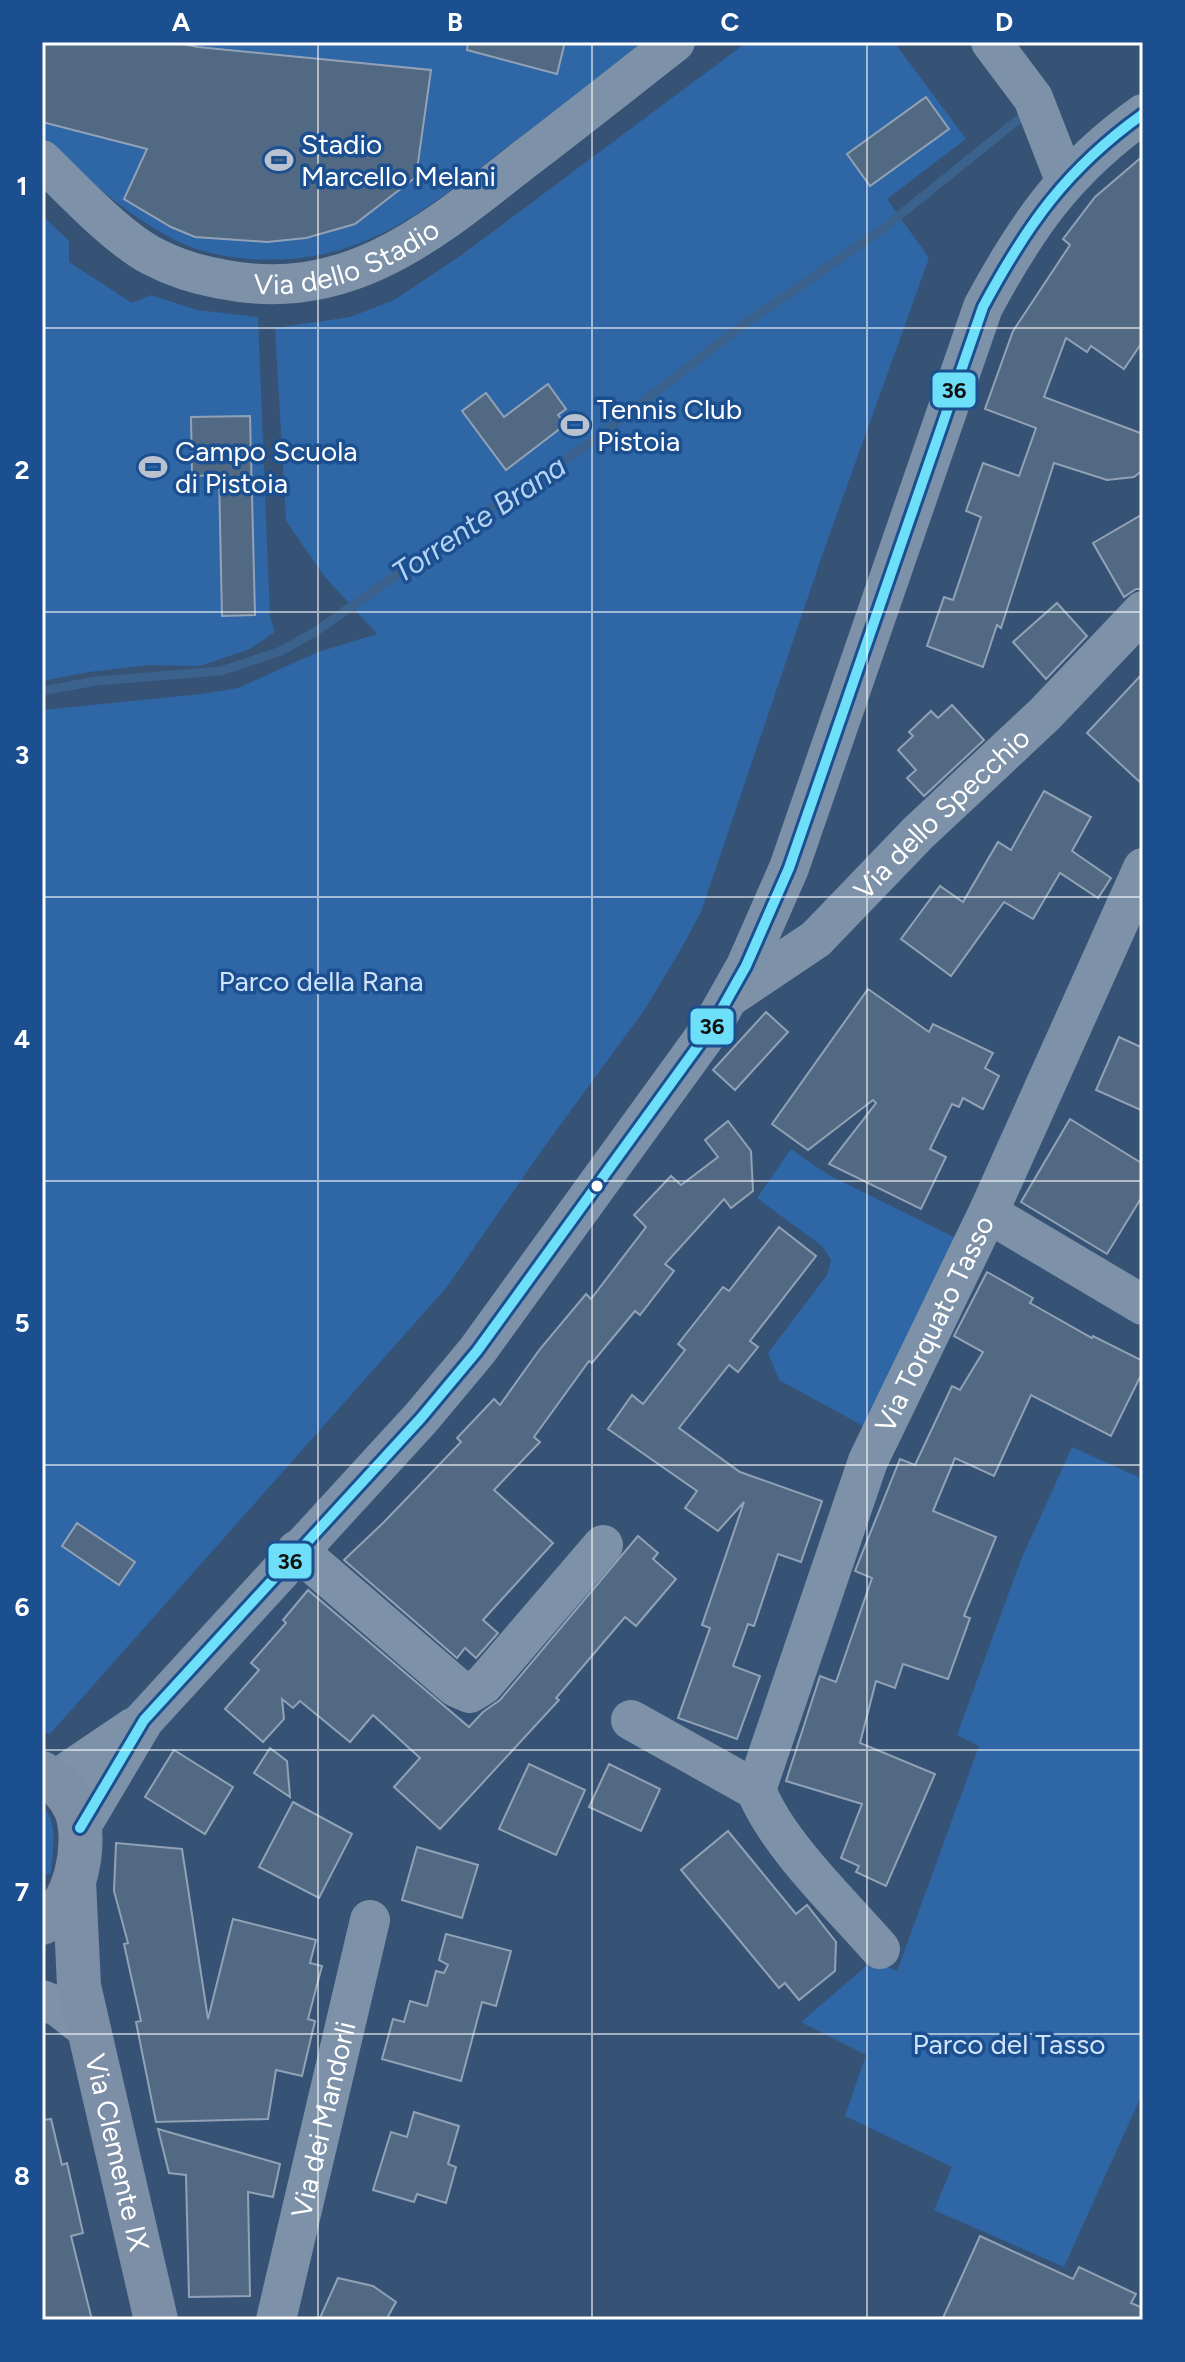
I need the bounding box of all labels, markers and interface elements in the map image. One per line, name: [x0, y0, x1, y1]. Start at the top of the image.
text: A: [172, 6, 191, 38]
text: B: [447, 6, 463, 38]
text: C: [721, 6, 740, 38]
text: D: [995, 6, 1013, 38]
place label: Stadio Marcello Melani: [301, 127, 496, 193]
sports icon: Stadio Marcello Melani: [264, 145, 294, 175]
text: 1: [17, 170, 27, 202]
street label: Via dello Stadio: [253, 212, 446, 302]
line badge: 36: [931, 371, 977, 409]
text: 36: [942, 377, 967, 404]
place label: Tennis Club Pistoia: [597, 392, 742, 458]
sports icon: Tennis Club Pistoia: [560, 410, 590, 440]
place label: Campo Scuola di Pistoia: [175, 434, 358, 500]
water label: Torrente Brana: [385, 447, 573, 591]
sports icon: Campo Scuola di Pistoia: [138, 452, 168, 482]
text: 2: [14, 454, 30, 486]
street label: Via dello Specchio: [846, 720, 1037, 906]
text: 3: [15, 739, 29, 771]
park label: Parco della Rana: [219, 964, 423, 998]
line badge: 36: [689, 1007, 735, 1046]
text: 36: [700, 1013, 725, 1040]
text: 4: [14, 1023, 30, 1055]
unlabelled marker: [589, 1178, 605, 1194]
street label: Via Torquato Tasso: [868, 1210, 1001, 1438]
text: 5: [14, 1307, 30, 1339]
line badge: 36: [267, 1542, 313, 1580]
text: 36: [278, 1548, 303, 1575]
text: 6: [14, 1591, 30, 1623]
text: 7: [15, 1876, 29, 1908]
street label: Via dei Mandorli: [284, 2018, 363, 2221]
park label: Parco del Tasso: [912, 2027, 1106, 2061]
street label: Via Clemente IX: [78, 2051, 157, 2254]
text: 8: [14, 2160, 30, 2192]

